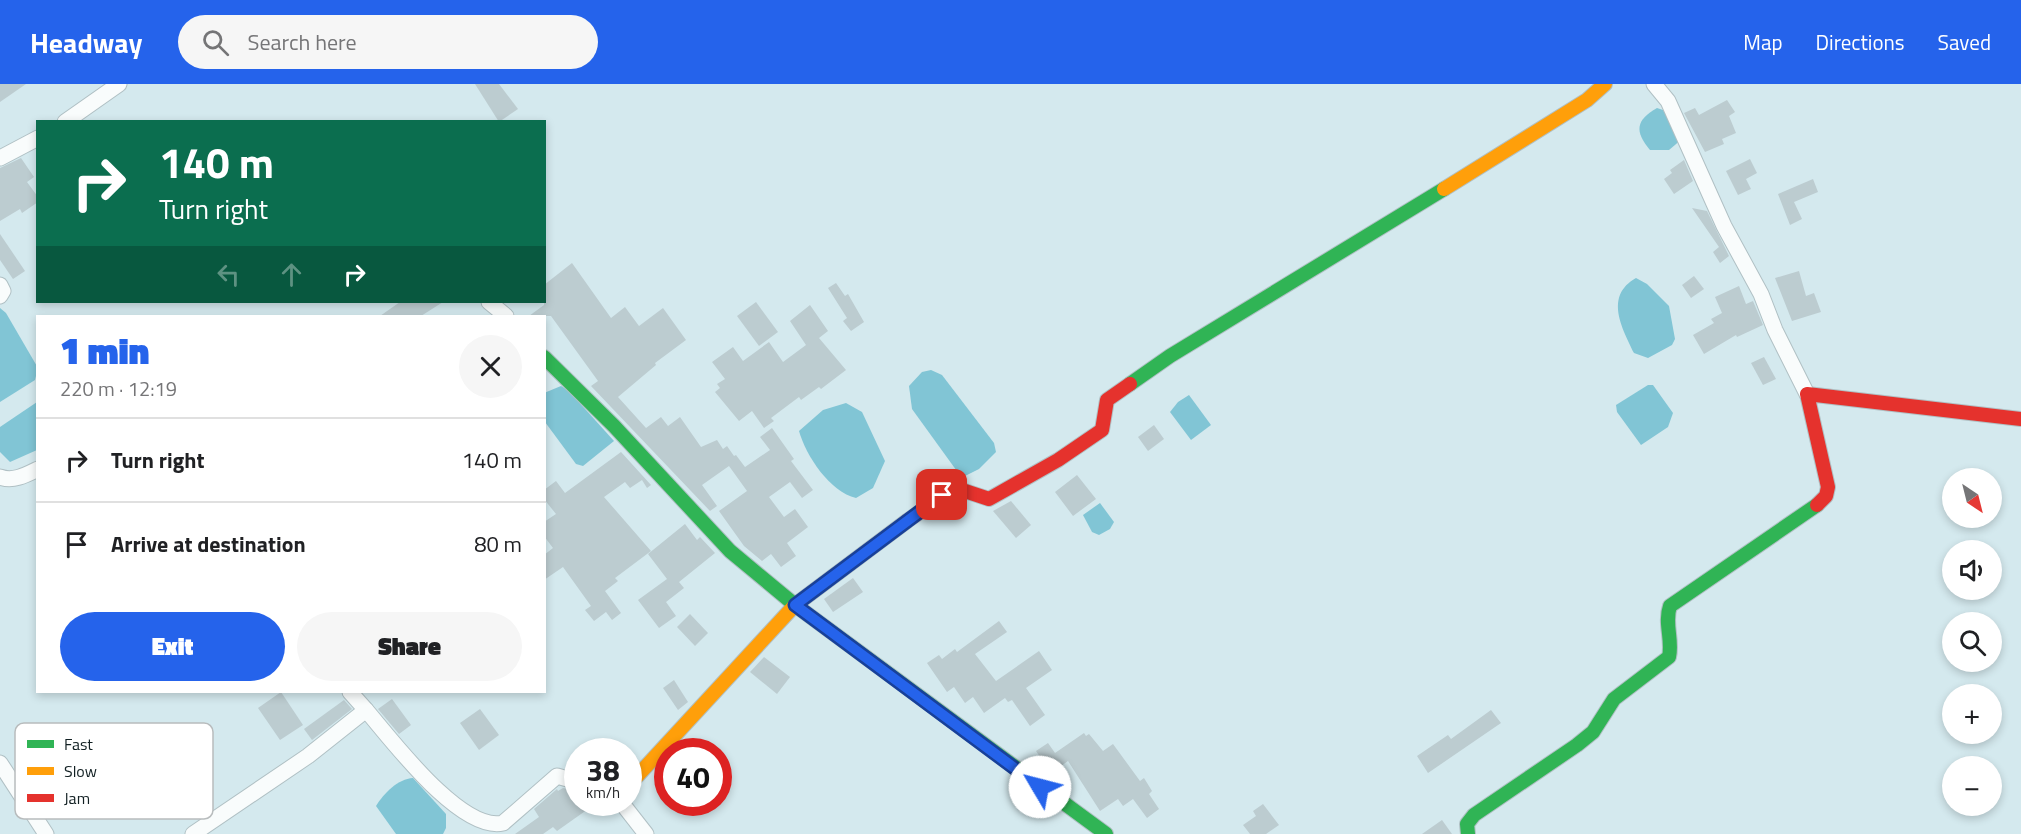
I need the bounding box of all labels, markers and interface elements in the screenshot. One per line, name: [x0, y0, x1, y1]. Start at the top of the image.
search box: [178, 15, 598, 69]
text: Headway: [30, 21, 142, 64]
text: Search here: [247, 25, 357, 59]
icon: search: [199, 26, 232, 59]
text: Map: [1743, 26, 1783, 58]
text: Directions: [1816, 26, 1905, 58]
text: Saved: [1938, 26, 1991, 58]
text: 140 m: [159, 130, 274, 194]
icon: right: [60, 144, 138, 222]
text: Turn right: [159, 188, 268, 229]
icon: left: [212, 258, 245, 291]
icon: ahead: [275, 258, 308, 291]
icon: right: [338, 258, 371, 291]
text: 1 min: [60, 323, 149, 378]
button: close: [459, 335, 522, 398]
text: 220 m · 12:19: [60, 373, 177, 404]
text: Turn right: [111, 443, 205, 477]
text: 140 m: [462, 443, 522, 477]
icon: right: [60, 444, 93, 477]
north arrow: [1942, 468, 2002, 528]
map controls: [1942, 468, 2002, 816]
pin: [916, 469, 967, 520]
icon: arrive: [925, 478, 958, 511]
text: Arrive at destination: [111, 527, 306, 561]
text: 80 m: [474, 527, 522, 561]
icon: arrive: [60, 528, 93, 561]
button: sound: [1942, 540, 2002, 600]
button: Exit: [60, 612, 285, 681]
button: Share: [297, 612, 522, 681]
button: search: [1942, 612, 2002, 672]
button: +: [1942, 684, 2002, 744]
legend: [15, 723, 213, 819]
text: Fast: [64, 732, 93, 756]
speed limit sign: 40: [654, 738, 732, 816]
text: 38: [586, 747, 620, 793]
position arrow: [1008, 755, 1072, 819]
button: −: [1942, 756, 2002, 816]
text: Slow: [64, 759, 97, 783]
text: km/h: [586, 781, 620, 804]
text: Jam: [64, 786, 90, 810]

